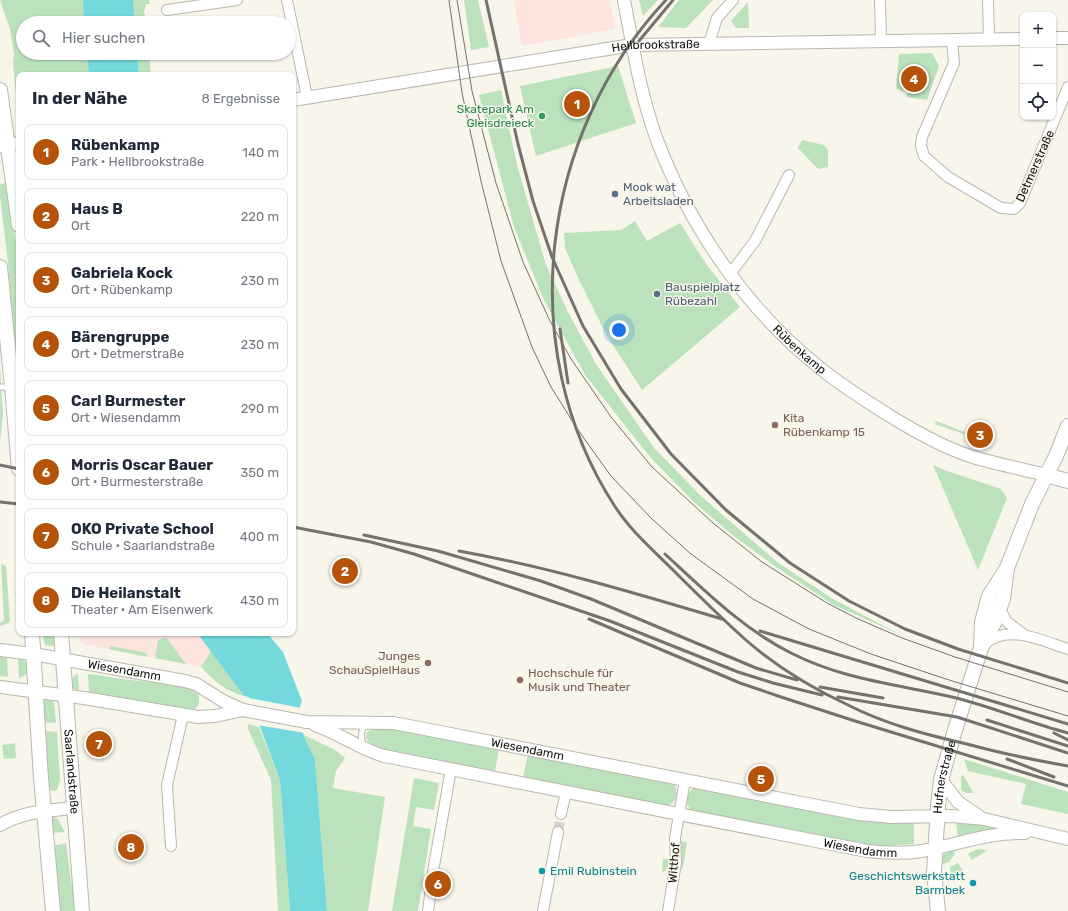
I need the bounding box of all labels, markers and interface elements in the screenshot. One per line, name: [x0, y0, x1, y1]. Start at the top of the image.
map controls: [1020, 12, 1056, 120]
button: +: [1020, 12, 1056, 48]
search box: [16, 16, 296, 60]
icon: search: [30, 27, 52, 49]
text: Hier suchen: [62, 29, 145, 47]
street label: Hellbrookstraße: [611, 37, 700, 55]
button: −: [1020, 48, 1056, 84]
pin: 4: [901, 64, 927, 94]
button: locate: [1020, 84, 1056, 120]
text: In der Nähe: [32, 88, 127, 108]
pin: 1: [564, 89, 590, 119]
text: 8 Ergebnisse: [202, 91, 280, 106]
place label: Skatepark Am Gleisdreieck: [457, 102, 535, 130]
marker: Skatepark Am Gleisdreieck: [537, 111, 547, 121]
street label: Detmerstraße: [1013, 128, 1057, 204]
text: Rübenkamp: [71, 136, 160, 154]
text: 1: [43, 145, 49, 160]
text: 140 m: [242, 145, 279, 160]
text: Park · Hellbrookstraße: [71, 154, 204, 169]
place label: Mook wat Arbeitsladen: [623, 180, 694, 208]
marker: Mook wat Arbeitsladen: [610, 189, 620, 199]
text: Haus B: [71, 200, 123, 218]
text: 2: [42, 209, 50, 224]
text: 220 m: [241, 209, 279, 224]
text: Ort: [71, 218, 90, 233]
text: Gabriela Kock: [71, 264, 173, 282]
text: 3: [42, 273, 50, 288]
text: 230 m: [241, 273, 279, 288]
place label: Bauspielplatz Rübezahl: [665, 280, 740, 308]
text: Ort · Rübenkamp: [71, 282, 173, 297]
marker: Bauspielplatz Rübezahl: [652, 289, 662, 299]
your location: [609, 320, 629, 340]
street label: Rübenkamp: [770, 322, 829, 377]
text: Bärengruppe: [71, 328, 169, 346]
text: 4: [42, 337, 50, 352]
text: 230 m: [241, 337, 279, 352]
text: Ort · Detmerstraße: [71, 346, 184, 361]
text: Carl Burmester: [71, 392, 185, 410]
text: 5: [42, 401, 50, 416]
text: 290 m: [241, 401, 279, 416]
text: Ort · Wiesendamm: [71, 410, 181, 425]
place label: Kita Rübenkamp 15: [783, 411, 865, 439]
marker: Kita Rübenkamp 15: [770, 420, 780, 430]
pin: 3: [967, 420, 993, 450]
text: Morris Oscar Bauer: [71, 456, 213, 474]
text: 6: [42, 465, 50, 480]
text: 350 m: [240, 465, 279, 480]
text: Ort · Burmesterstraße: [71, 474, 203, 489]
text: OKO Private School: [71, 520, 214, 538]
text: 7: [42, 529, 50, 544]
text: 400 m: [240, 529, 279, 544]
text: Schule · Saarlandstraße: [71, 538, 215, 553]
pin: 2: [332, 556, 358, 586]
text: Die Heilanstalt: [71, 584, 181, 602]
text: 8: [42, 593, 50, 608]
text: 430 m: [240, 593, 279, 608]
text: Theater · Am Eisenwerk: [71, 602, 213, 617]
place label: Junges SchauSpielHaus: [329, 649, 420, 677]
street label: Wiesendamm: [86, 657, 162, 684]
marker: Junges SchauSpielHaus: [423, 658, 433, 668]
place label: Hochschule für Musik und Theater: [528, 666, 631, 694]
marker: Hochschule für Musik und Theater: [515, 675, 525, 685]
street label: Saarlandstraße: [61, 729, 82, 815]
pin: 7: [86, 729, 112, 759]
street label: Wiesendamm: [490, 735, 565, 763]
street label: Hufnerstraße: [931, 738, 959, 814]
pin: 5: [748, 764, 774, 794]
pin: 8: [118, 832, 144, 862]
street label: Wiesendamm: [822, 836, 897, 860]
street label: Witthof: [665, 842, 683, 884]
place label: Emil Rubinstein: [550, 864, 637, 878]
marker: Emil Rubinstein: [537, 866, 547, 876]
pin: 6: [425, 869, 451, 899]
place label: Geschichtswerkstatt Barmbek: [849, 869, 966, 897]
marker: Geschichtswerkstatt Barmbek: [968, 878, 978, 888]

